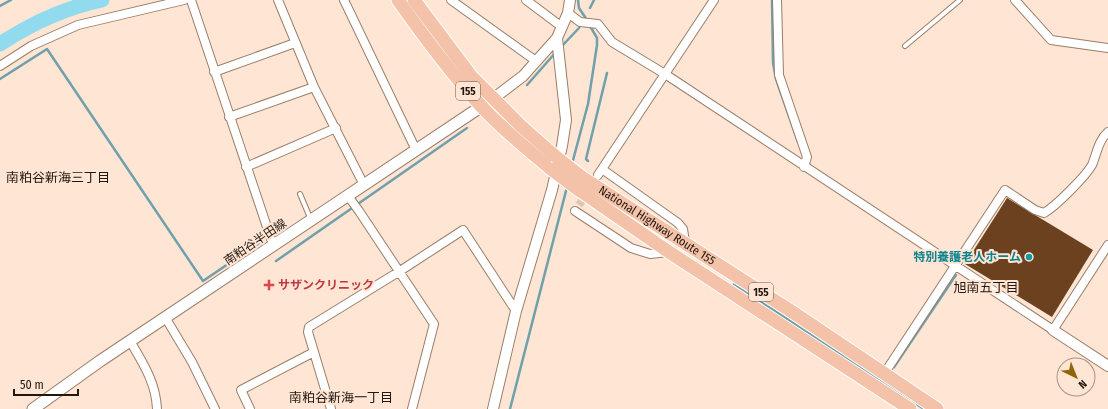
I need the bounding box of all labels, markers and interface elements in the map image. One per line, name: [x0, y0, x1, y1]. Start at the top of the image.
road number: 155: [456, 82, 480, 100]
district label: 南粕谷新海三丁目: [6, 170, 110, 185]
street label: National Highway Route 155: [596, 183, 718, 268]
street label: 南粕谷半田線: [221, 216, 289, 268]
place label: 特別養護老人ホーム: [913, 250, 1021, 264]
marker: 特別養護老人ホーム: [1024, 252, 1034, 262]
place label: サザンクリニック: [278, 278, 374, 292]
marker: サザンクリニック: [263, 279, 275, 291]
district label: 旭南五丁目: [953, 280, 1019, 295]
road number: 155: [749, 283, 773, 301]
north arrow: [1056, 357, 1096, 397]
scale bar: [14, 371, 78, 397]
text: N: [1076, 377, 1089, 391]
text: 50 m: [20, 378, 44, 392]
district label: 南粕谷新海一丁目: [289, 390, 393, 405]

